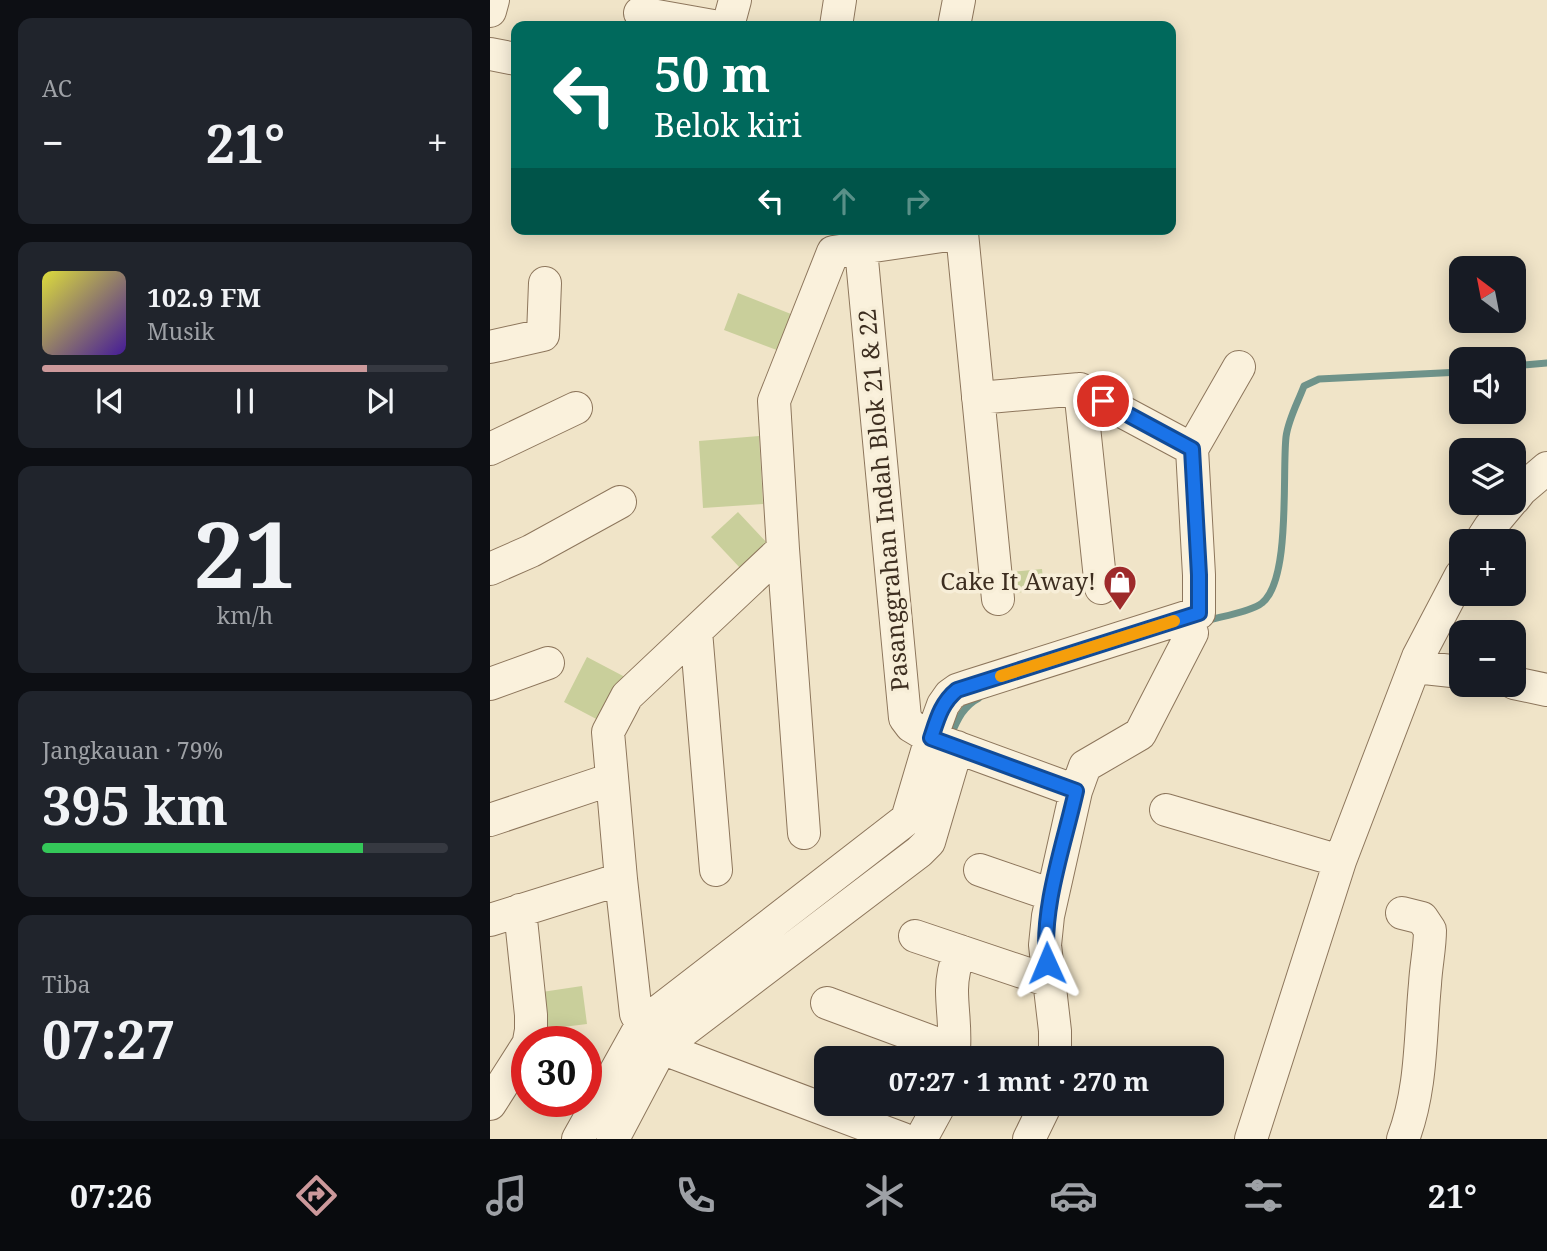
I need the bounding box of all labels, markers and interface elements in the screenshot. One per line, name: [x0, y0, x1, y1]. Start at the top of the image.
text: 50 m: [654, 40, 770, 106]
icon: left: [539, 49, 630, 140]
text: AC: [42, 72, 72, 104]
text: Belok kiri: [654, 103, 802, 146]
text: 21°: [206, 107, 285, 178]
text: −: [42, 116, 64, 168]
text: +: [427, 116, 448, 168]
icon: left: [752, 182, 790, 220]
icon: ahead: [825, 182, 863, 220]
icon: right: [898, 182, 936, 220]
north arrow: [1449, 256, 1526, 332]
map controls: [1449, 256, 1526, 697]
text: 102.9 FM: [147, 279, 261, 315]
street label: Pasanggrahan Indah Blok 21 & 22: [849, 308, 916, 693]
text: Musik: [147, 315, 214, 347]
button: sound: [1449, 347, 1526, 424]
pin: [1073, 371, 1133, 431]
icon: previous: [91, 382, 129, 420]
icon: pause: [226, 382, 264, 420]
icon: next: [361, 382, 399, 420]
icon: arrive: [1084, 382, 1122, 420]
button: layers: [1449, 438, 1526, 515]
text: 21: [194, 491, 296, 615]
button: +: [1449, 529, 1526, 606]
shop icon: Cake It Away!: [1101, 563, 1139, 612]
place label: Cake It Away!: [940, 564, 1096, 597]
text: km/h: [217, 599, 273, 631]
button: −: [1449, 620, 1526, 697]
text: Jangkauan · 79%: [42, 734, 223, 766]
text: 395 km: [42, 769, 228, 840]
position arrow: [1010, 926, 1084, 1000]
text: Tiba: [42, 968, 91, 1000]
text: 07:27: [42, 1003, 175, 1074]
speed limit sign: 30: [511, 1026, 602, 1117]
text: 07:27 · 1 mnt · 270 m: [889, 1063, 1149, 1099]
icon: directions: [292, 1171, 341, 1220]
icon: music: [482, 1171, 531, 1220]
icon: phone: [671, 1171, 720, 1220]
icon: climate: [860, 1171, 909, 1220]
icon: car: [1049, 1171, 1098, 1220]
icon: filters: [1239, 1171, 1288, 1220]
text: 07:26: [70, 1174, 152, 1217]
text: 21°: [1428, 1174, 1477, 1217]

